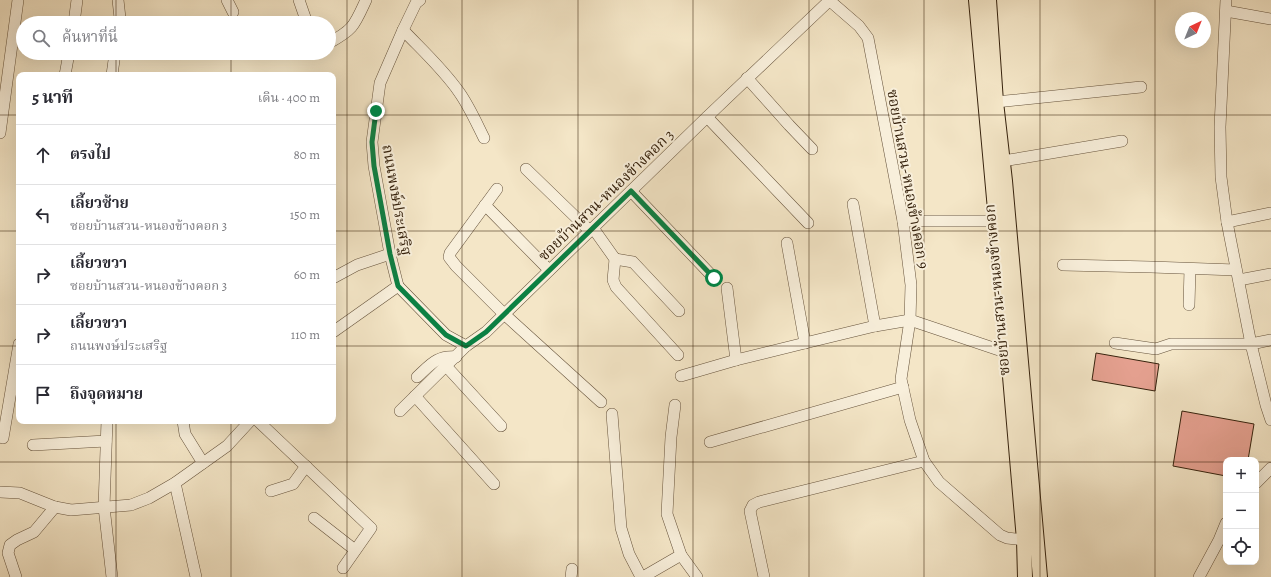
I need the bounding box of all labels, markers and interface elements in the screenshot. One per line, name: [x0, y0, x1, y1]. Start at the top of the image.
north arrow: [1175, 12, 1211, 48]
search box: [16, 16, 336, 60]
icon: search: [30, 27, 52, 49]
text: ค้นหาที่นี่: [62, 27, 118, 47]
text: 5 นาที: [32, 86, 73, 109]
street label: ซอยบ้านสวน-หนองข้างคอก 9: [882, 88, 934, 271]
text: เดิน · 400 m: [258, 89, 320, 106]
route end: [367, 102, 385, 120]
street label: ซอยบ้านสวน-หนองข้างคอก 3: [534, 125, 678, 265]
street label: ถนนพงษ์ประเสริฐ: [377, 143, 417, 257]
icon: ahead: [32, 144, 54, 166]
text: ตรงไป: [70, 144, 111, 164]
text: 80 m: [293, 146, 320, 163]
text: เลี้ยวซ้าย: [70, 193, 129, 213]
street label: ซอยบ้านสวน-หนองข้างคอก: [980, 203, 1014, 377]
icon: left: [32, 204, 54, 226]
text: 150 m: [290, 206, 320, 223]
text: ซอยบ้านสวน-หนองข้างคอก 3: [70, 217, 227, 234]
text: เลี้ยวขวา: [70, 253, 127, 273]
icon: right: [32, 264, 54, 286]
text: 60 m: [294, 266, 320, 283]
route start: [705, 269, 723, 287]
text: ซอยบ้านสวน-หนองข้างคอก 3: [70, 277, 227, 294]
text: เลี้ยวขวา: [70, 313, 127, 333]
icon: right: [32, 324, 54, 346]
text: 110 m: [291, 326, 320, 343]
text: ถนนพงษ์ประเสริฐ: [70, 337, 167, 354]
icon: arrive: [32, 384, 54, 406]
text: ถึงจุดหมาย: [70, 384, 143, 404]
map controls: [1223, 457, 1259, 565]
button: +: [1223, 457, 1259, 493]
button: −: [1223, 493, 1259, 529]
button: locate: [1223, 529, 1259, 565]

